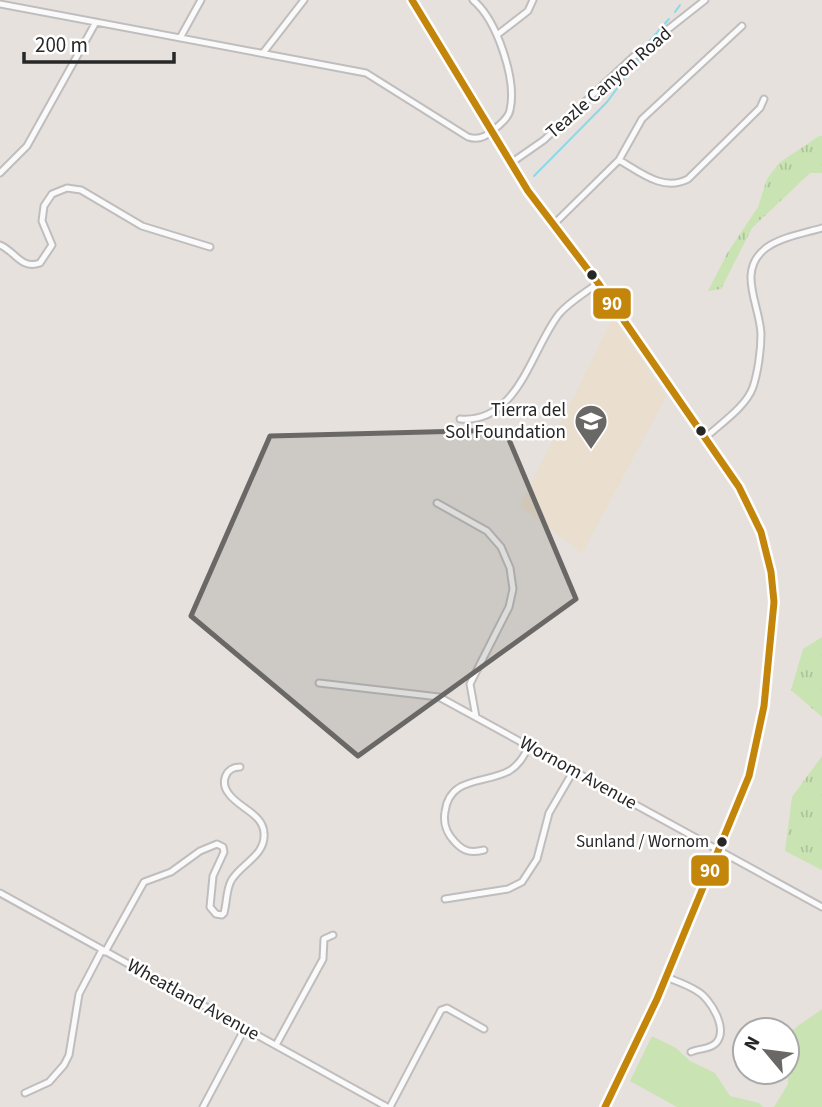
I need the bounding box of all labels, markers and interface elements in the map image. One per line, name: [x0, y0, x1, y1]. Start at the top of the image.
scale bar: [24, 21, 175, 65]
street label: Teazle Canyon Road: [540, 21, 678, 145]
text: 200 m: [35, 30, 88, 60]
unlabelled marker: [585, 268, 599, 282]
line badge: 90: [592, 287, 632, 320]
text: 90: [602, 291, 622, 318]
place label: Tierra del Sol Foundation: [445, 397, 566, 446]
school or university icon: Tierra del Sol Foundation: [572, 402, 610, 451]
unlabelled marker: [694, 424, 708, 438]
street label: Wornom Avenue: [514, 730, 642, 816]
place label: Sunland / Wornom: [576, 830, 709, 854]
marker: Sunland / Wornom: [715, 835, 729, 849]
line badge: 90: [690, 854, 730, 887]
text: 90: [700, 858, 720, 885]
street label: Wheatland Avenue: [122, 952, 264, 1048]
north arrow: [731, 1016, 801, 1086]
text: N: [738, 1031, 767, 1056]

